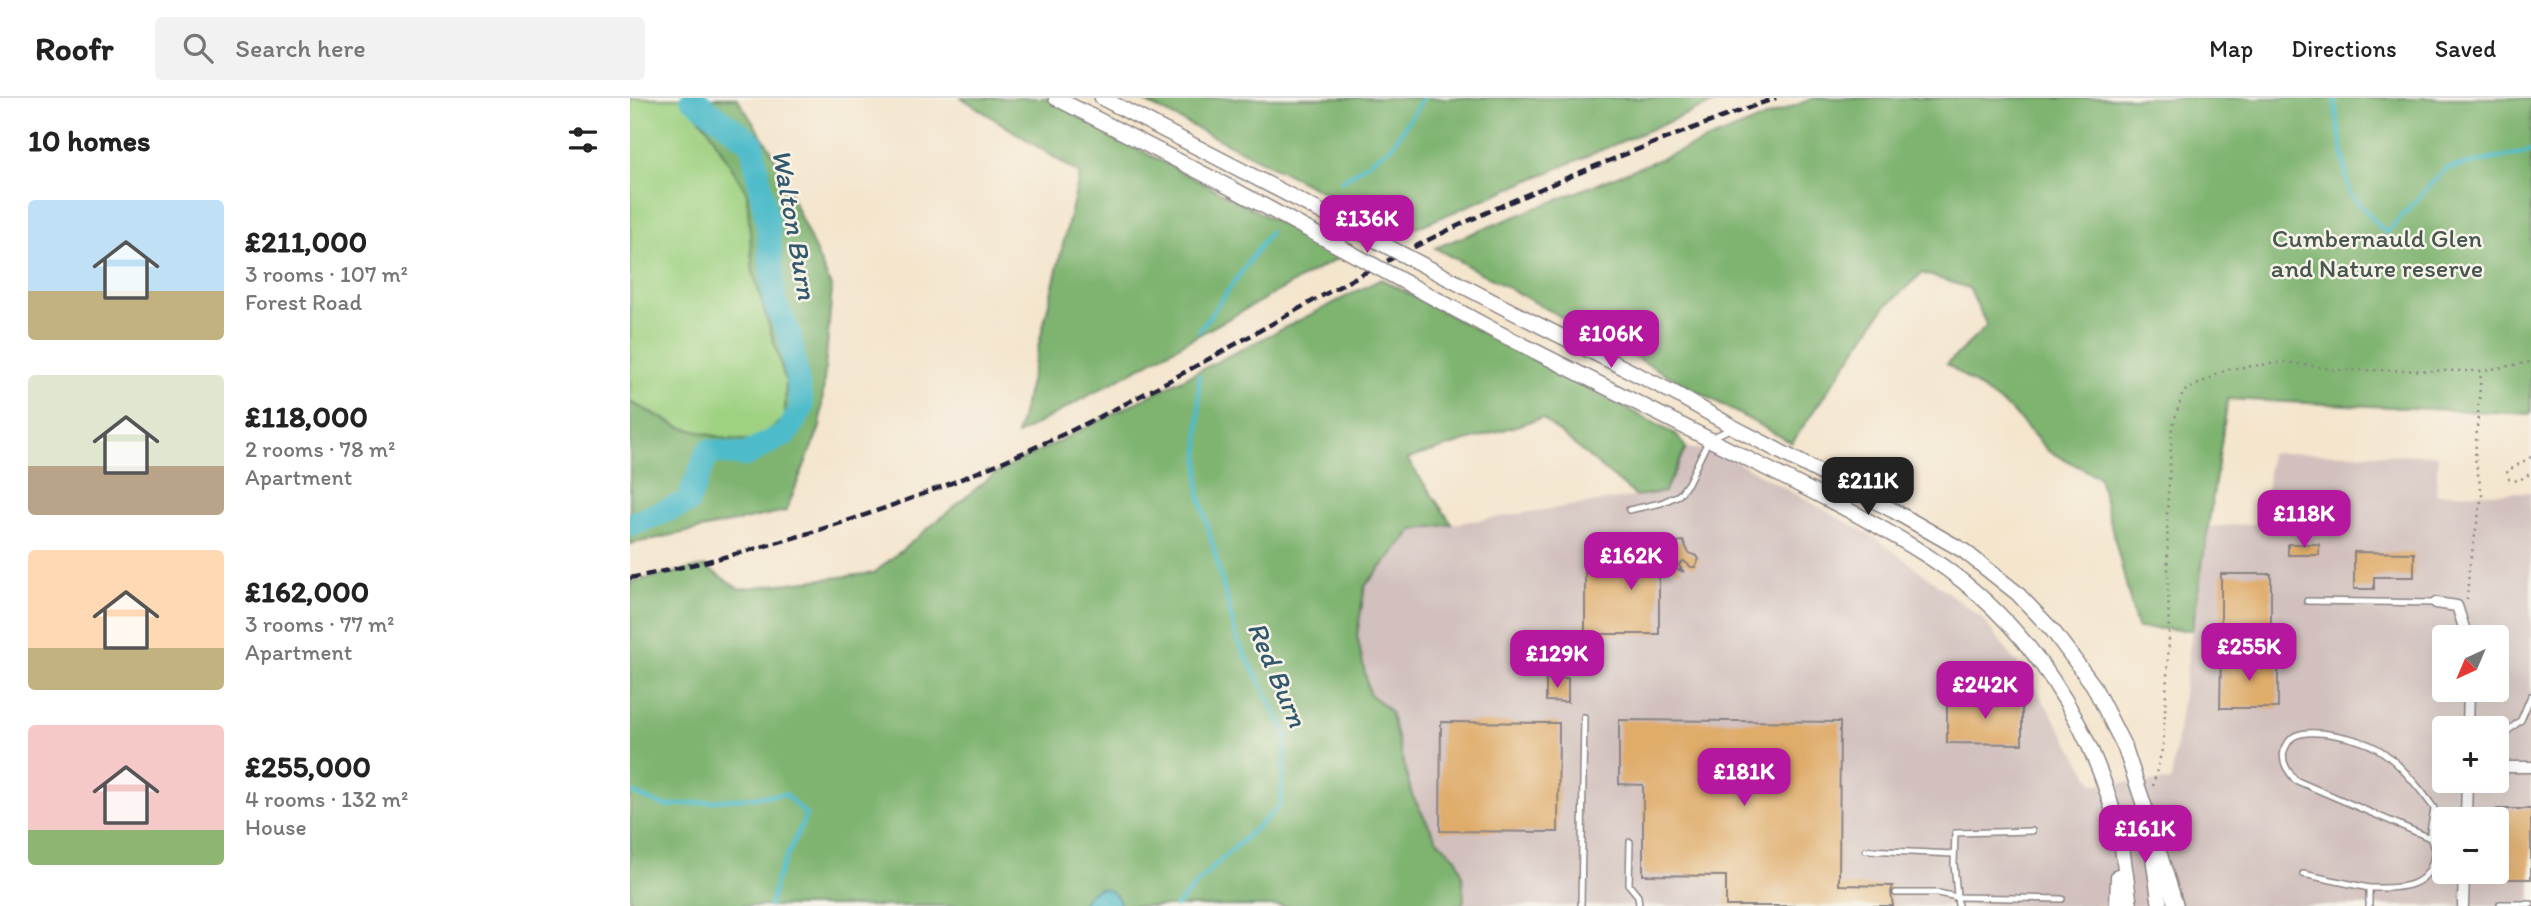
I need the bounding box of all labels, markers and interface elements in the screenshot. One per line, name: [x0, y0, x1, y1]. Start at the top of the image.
search box: [155, 17, 645, 80]
text: Roofr: [35, 29, 113, 68]
icon: search: [179, 29, 217, 67]
text: Search here: [235, 32, 366, 64]
text: Map: [2209, 34, 2253, 63]
text: Directions: [2291, 34, 2397, 63]
text: Saved: [2435, 34, 2496, 63]
icon: filters: [564, 121, 602, 159]
text: 10 homes: [28, 122, 151, 159]
water label: Walton Burn: [765, 146, 825, 302]
pin: £136K: [1318, 195, 1416, 255]
text: £136K: [1336, 204, 1398, 232]
park label: Cumbernauld Glen and Nature reserve: [2271, 222, 2483, 284]
text: £211,000: [245, 223, 367, 260]
icon: home: [84, 228, 168, 312]
text: 3 rooms · 107 m²: [245, 260, 408, 288]
text: Forest Road: [245, 288, 362, 316]
pin: £106K: [1562, 310, 1660, 370]
text: £106K: [1579, 319, 1643, 347]
text: £118,000: [245, 398, 368, 435]
icon: home: [84, 403, 168, 487]
text: 2 rooms · 78 m²: [245, 435, 395, 463]
pin: £211K: [1819, 458, 1917, 517]
text: Apartment: [245, 463, 352, 491]
text: £211K: [1838, 466, 1898, 494]
pin: £118K: [2255, 490, 2353, 550]
text: £118K: [2274, 499, 2334, 527]
pin: £162K: [1582, 532, 1680, 592]
text: £162K: [1600, 541, 1662, 569]
text: £162,000: [245, 573, 369, 610]
icon: home: [84, 578, 168, 662]
text: 3 rooms · 77 m²: [245, 610, 395, 638]
water label: Red Burn: [1241, 616, 1316, 733]
pin: £255K: [2200, 624, 2298, 683]
north arrow: [2432, 625, 2510, 702]
map controls: [2432, 625, 2509, 884]
pin: £129K: [1508, 630, 1606, 690]
text: £255K: [2217, 632, 2281, 660]
text: Apartment: [245, 638, 352, 666]
text: £129K: [1526, 639, 1588, 667]
pin: £242K: [1936, 662, 2034, 721]
text: £242K: [1952, 670, 2018, 698]
button: +: [2432, 716, 2509, 793]
text: £255,000: [245, 748, 371, 785]
pin: £181K: [1695, 748, 1793, 808]
icon: home: [84, 753, 168, 837]
text: £181K: [1714, 757, 1774, 785]
text: 4 rooms · 132 m²: [245, 785, 408, 813]
pin: £161K: [2096, 806, 2194, 865]
button: −: [2432, 807, 2509, 884]
text: House: [245, 813, 307, 841]
text: £161K: [2115, 814, 2175, 842]

